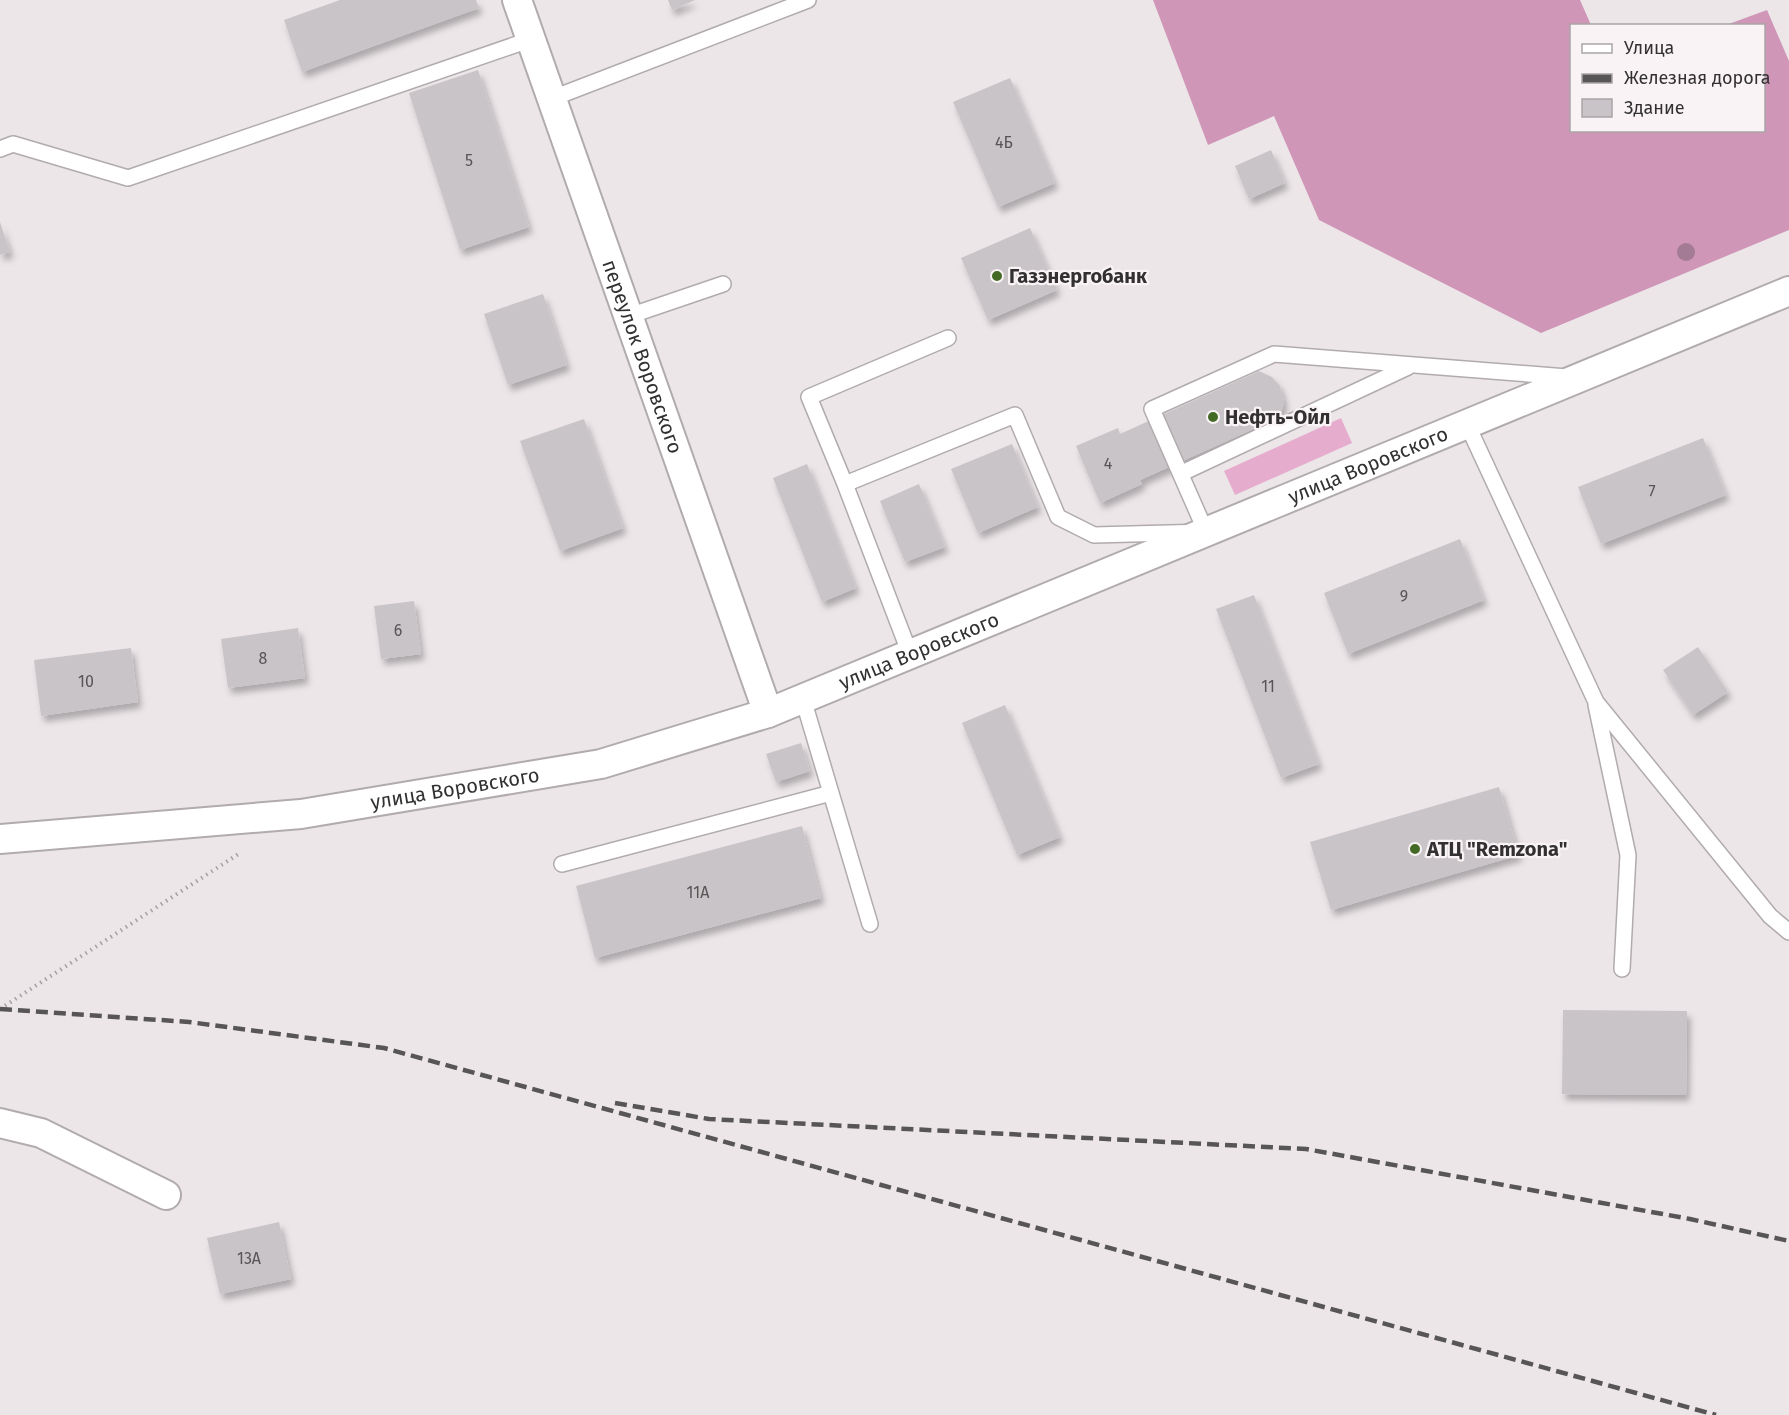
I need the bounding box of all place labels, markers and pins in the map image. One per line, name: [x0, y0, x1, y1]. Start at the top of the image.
place label: Газэнергобанк: [1009, 264, 1148, 288]
marker: Газэнергобанк: [990, 269, 1004, 283]
place label: Нефть-Ойл: [1225, 405, 1330, 429]
marker: Нефть-Ойл: [1206, 410, 1220, 424]
place label: АТЦ "Remzona": [1426, 837, 1568, 861]
marker: АТЦ "Remzona": [1408, 842, 1422, 856]

